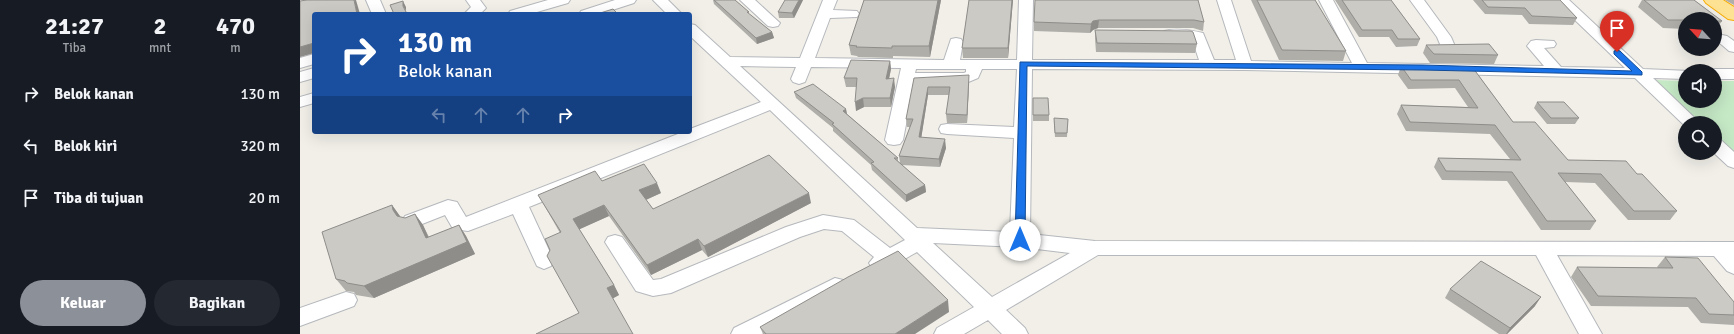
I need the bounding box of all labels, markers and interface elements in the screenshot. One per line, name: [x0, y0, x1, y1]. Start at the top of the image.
text: 21:27: [45, 11, 104, 41]
text: 2: [154, 11, 166, 41]
text: 470: [216, 11, 255, 41]
pin: [1600, 11, 1634, 52]
north arrow: [1678, 12, 1722, 56]
map controls: [1678, 12, 1722, 160]
icon: arrive: [1606, 17, 1628, 39]
text: 130 m: [398, 26, 472, 60]
icon: right: [332, 28, 384, 80]
text: Tiba: [63, 40, 86, 56]
text: mnt: [149, 40, 171, 56]
text: m: [230, 40, 241, 56]
text: Belok kanan: [398, 60, 492, 82]
button: sound: [1678, 64, 1722, 108]
icon: right: [20, 83, 42, 105]
text: Belok kanan: [54, 85, 134, 103]
text: 130 m: [240, 85, 280, 103]
icon: left: [428, 104, 450, 126]
icon: ahead: [470, 104, 492, 126]
icon: ahead: [512, 104, 534, 126]
icon: right: [554, 104, 576, 126]
button: search: [1678, 116, 1722, 160]
icon: left: [20, 135, 42, 157]
text: Belok kiri: [54, 137, 117, 155]
text: 320 m: [240, 137, 280, 155]
icon: arrive: [20, 187, 42, 209]
text: Tiba di tujuan: [54, 189, 144, 207]
text: 20 m: [249, 189, 280, 207]
position arrow: [999, 219, 1041, 261]
button: Keluar: [20, 280, 146, 326]
button: Bagikan: [154, 280, 280, 326]

